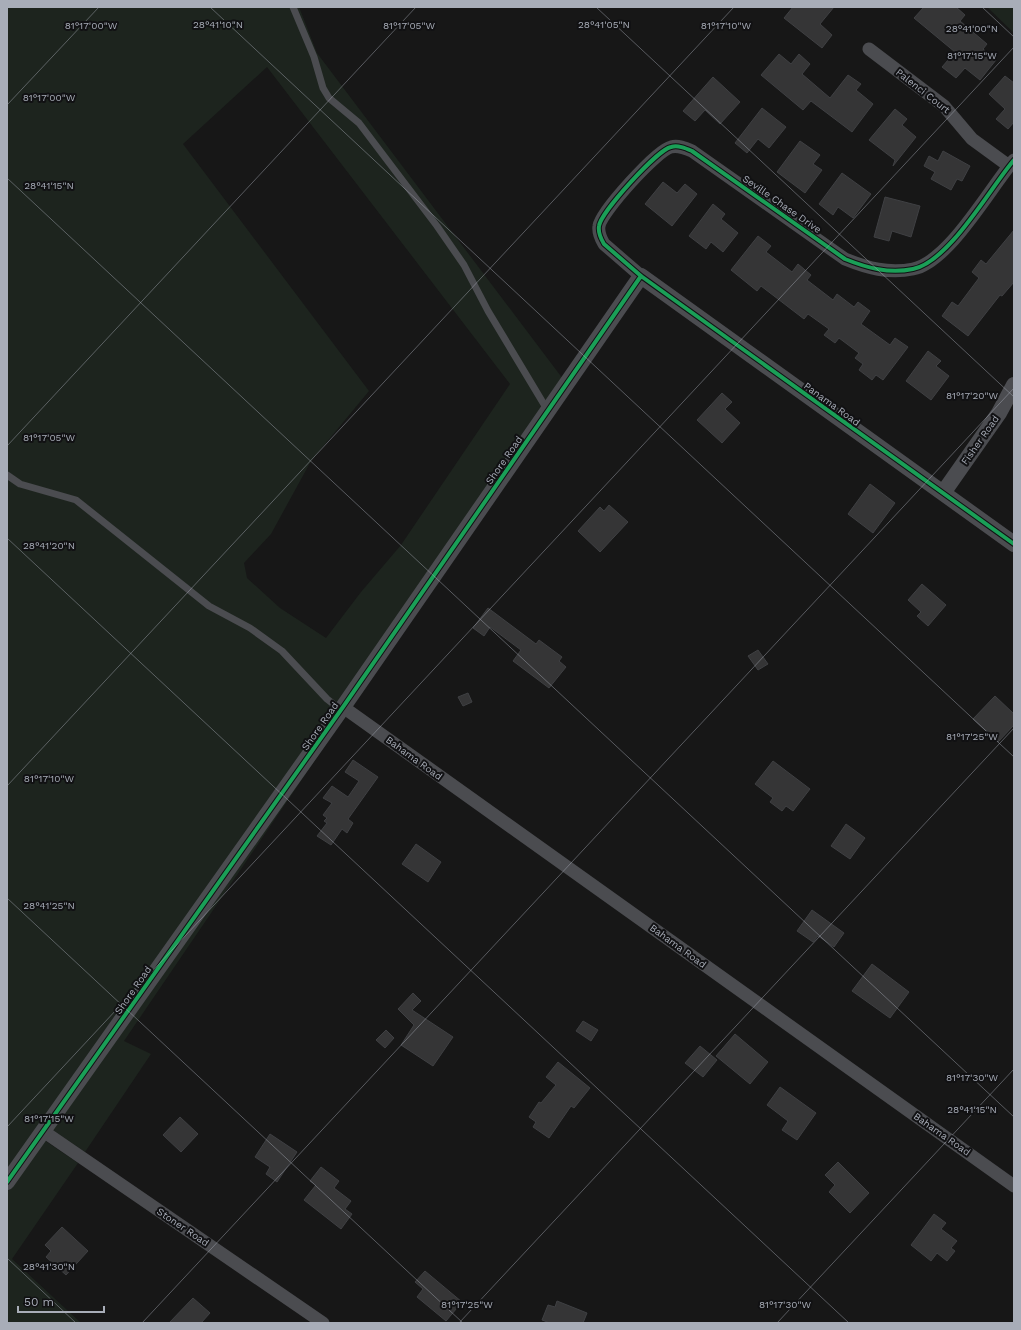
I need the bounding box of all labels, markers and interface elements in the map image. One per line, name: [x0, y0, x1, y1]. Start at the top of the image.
text: 28°41'10"N: [193, 19, 243, 30]
text: 28°41'05"N: [578, 19, 630, 30]
text: 81°17'00"W: [65, 20, 118, 31]
text: 81°17'05"W: [383, 20, 435, 31]
text: 81°17'10"W: [701, 20, 752, 31]
text: 28°41'00"N: [946, 23, 998, 34]
text: 81°17'15"W: [947, 50, 997, 61]
street label: Palenci Court: [894, 67, 953, 116]
text: 81°17'00"W: [23, 92, 76, 103]
street label: Seville Chase Drive: [741, 173, 824, 235]
text: 28°41'15"N: [24, 180, 74, 191]
street label: Panama Road: [802, 380, 862, 428]
text: 81°17'20"W: [946, 390, 998, 401]
street label: Fisher Road: [959, 413, 1001, 467]
text: 81°17'05"W: [23, 432, 75, 443]
street label: Shore Road: [483, 434, 525, 486]
text: 28°41'20"N: [23, 540, 75, 551]
street label: Shore Road: [299, 700, 341, 752]
text: 81°17'25"W: [946, 731, 998, 742]
street label: Bahama Road: [384, 734, 444, 782]
text: 81°17'10"W: [24, 773, 75, 784]
text: 28°41'25"N: [23, 900, 75, 911]
street label: Bahama Road: [648, 922, 708, 970]
street label: Shore Road: [112, 964, 154, 1016]
text: 81°17'30"W: [946, 1072, 998, 1083]
text: 28°41'15"N: [947, 1104, 997, 1115]
street label: Bahama Road: [911, 1110, 973, 1158]
text: 81°17'15"W: [24, 1113, 74, 1124]
street label: Stoner Road: [155, 1206, 211, 1248]
text: 28°41'30"N: [23, 1261, 75, 1272]
scale bar: [18, 1288, 104, 1314]
text: 50 m: [24, 1295, 54, 1309]
text: 81°17'25"W: [441, 1299, 493, 1310]
text: 81°17'30"W: [759, 1299, 811, 1310]

